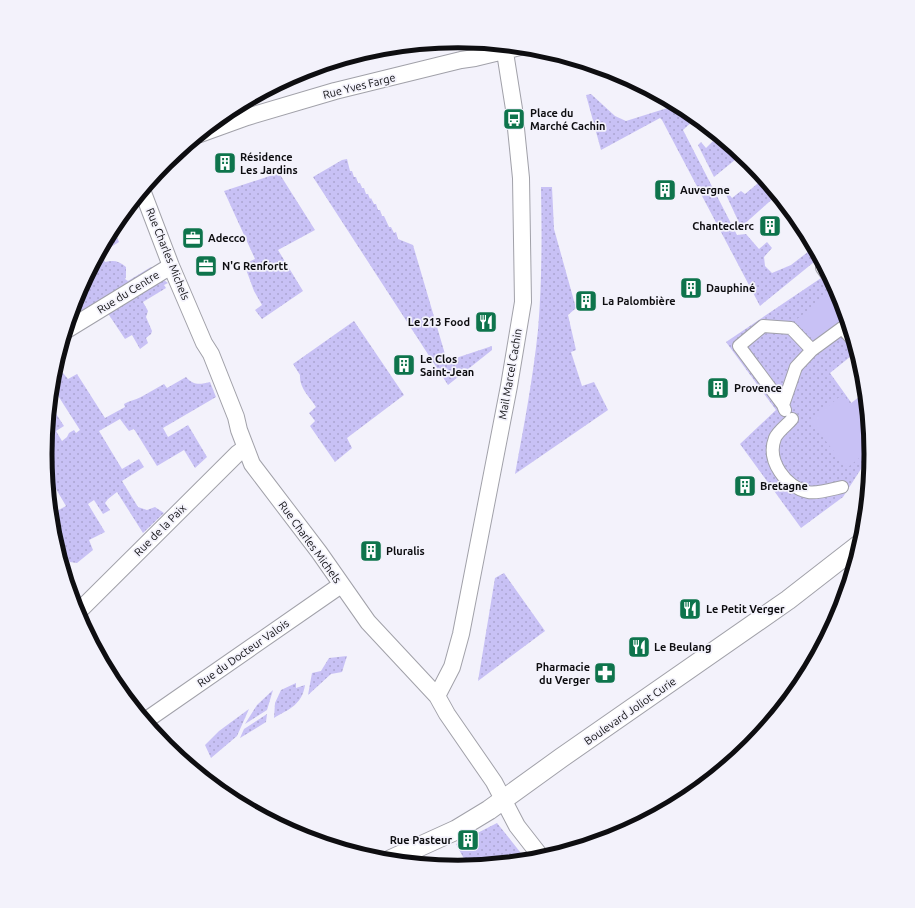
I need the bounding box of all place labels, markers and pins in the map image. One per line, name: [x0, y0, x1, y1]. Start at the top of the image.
bus stop icon: Place du Marché Cachin: [501, 106, 527, 132]
place label: Place du Marché Cachin: [530, 107, 605, 132]
building icon: Résidence Les Jardins: [212, 150, 238, 176]
place label: Résidence Les Jardins: [240, 151, 298, 176]
building icon: Auvergne: [652, 177, 678, 203]
place label: Auvergne: [680, 184, 730, 196]
building icon: Chanteclerc: [757, 213, 783, 239]
place label: Chanteclerc: [692, 220, 755, 232]
office icon: Adecco: [180, 225, 206, 251]
place label: Adecco: [208, 232, 246, 244]
office icon: N'G Renfortt: [193, 253, 219, 279]
place label: N'G Renfortt: [222, 260, 288, 272]
building icon: Dauphiné: [678, 275, 704, 301]
place label: Dauphiné: [706, 282, 755, 294]
building icon: La Palombière: [573, 288, 599, 314]
place label: La Palombière: [602, 295, 676, 307]
restaurant icon: Le 213 Food: [473, 309, 499, 335]
place label: Le 213 Food: [408, 316, 470, 328]
building icon: Le Clos Saint-Jean: [391, 352, 417, 378]
place label: Le Clos Saint-Jean: [420, 353, 474, 378]
building icon: Provence: [705, 375, 731, 401]
place label: Provence: [734, 382, 782, 394]
building icon: Bretagne: [732, 473, 758, 499]
place label: Bretagne: [760, 480, 808, 492]
building icon: Pluralis: [358, 538, 384, 564]
place label: Pluralis: [386, 545, 425, 557]
restaurant icon: Le Petit Verger: [677, 596, 703, 622]
place label: Le Petit Verger: [706, 603, 785, 615]
restaurant icon: Le Beulang: [626, 634, 652, 660]
place label: Le Beulang: [654, 641, 711, 653]
pharmacy icon: Pharmacie du Verger: [592, 660, 618, 686]
place label: Pharmacie du Verger: [536, 661, 590, 686]
building icon: Rue Pasteur: [455, 827, 481, 853]
place label: Rue Pasteur: [390, 834, 452, 846]

